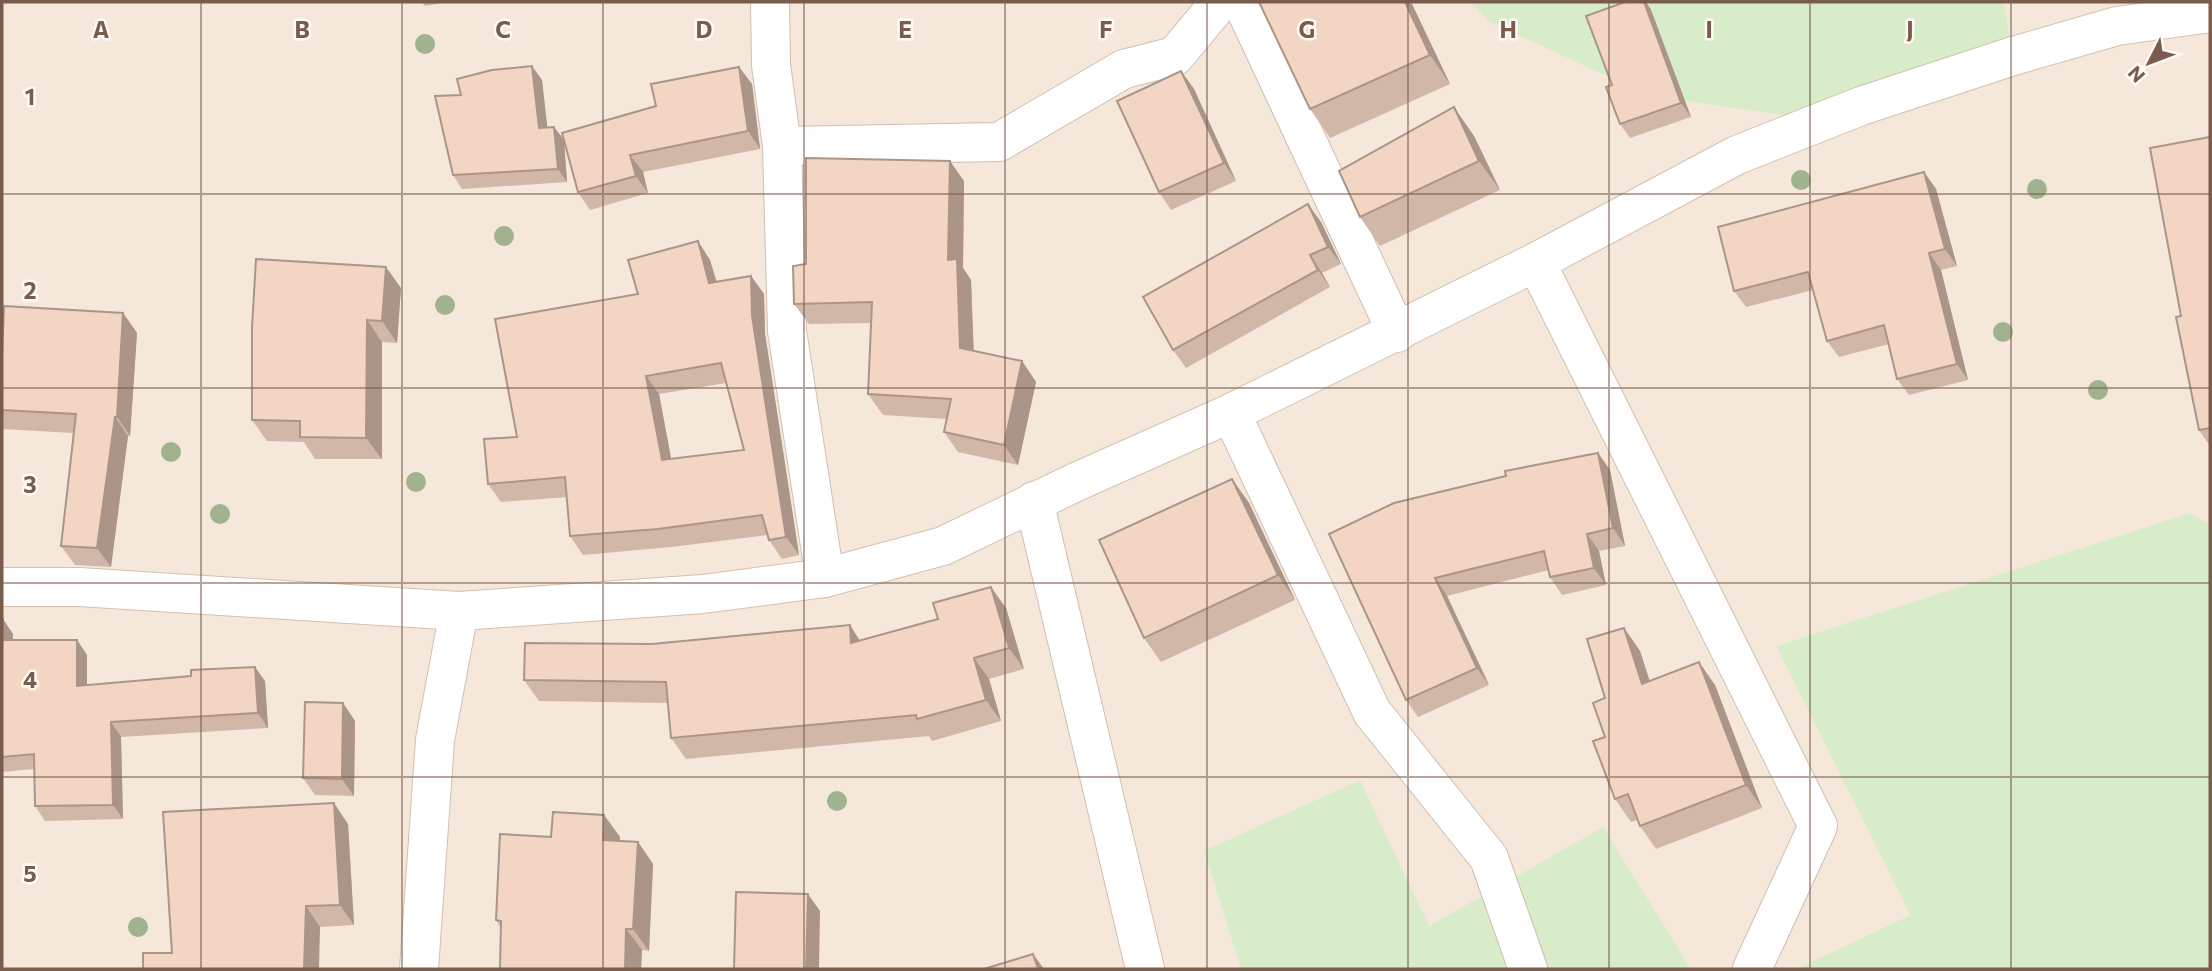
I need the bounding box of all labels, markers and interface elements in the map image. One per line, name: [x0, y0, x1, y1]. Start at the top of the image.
text: A: [93, 15, 110, 43]
text: B: [294, 15, 310, 43]
text: C: [495, 15, 511, 43]
text: D: [696, 15, 713, 43]
text: E: [898, 15, 912, 43]
text: F: [1099, 15, 1113, 43]
text: G: [1299, 15, 1315, 43]
text: H: [1499, 15, 1517, 43]
text: I: [1705, 15, 1713, 43]
text: J: [1906, 15, 1914, 43]
north arrow: [2114, 28, 2184, 98]
text: N: [2123, 62, 2149, 88]
text: 1: [25, 82, 35, 110]
text: 2: [23, 276, 37, 304]
text: 3: [23, 470, 37, 498]
text: 4: [23, 665, 37, 693]
text: 5: [23, 859, 37, 887]

